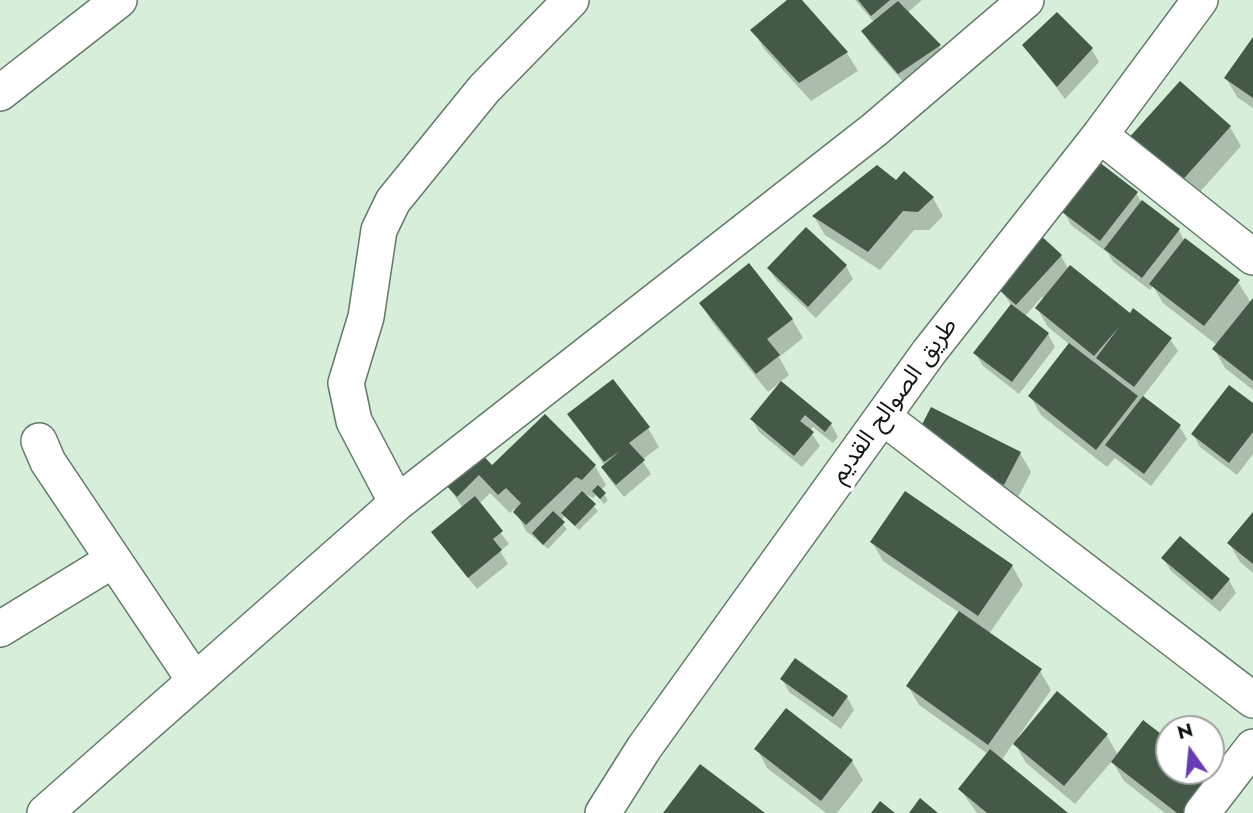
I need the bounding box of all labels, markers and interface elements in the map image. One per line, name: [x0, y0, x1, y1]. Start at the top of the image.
street label: طريق الصوالح القديم: [825, 313, 965, 489]
north arrow: [1155, 715, 1225, 785]
text: N: [1174, 716, 1196, 746]

